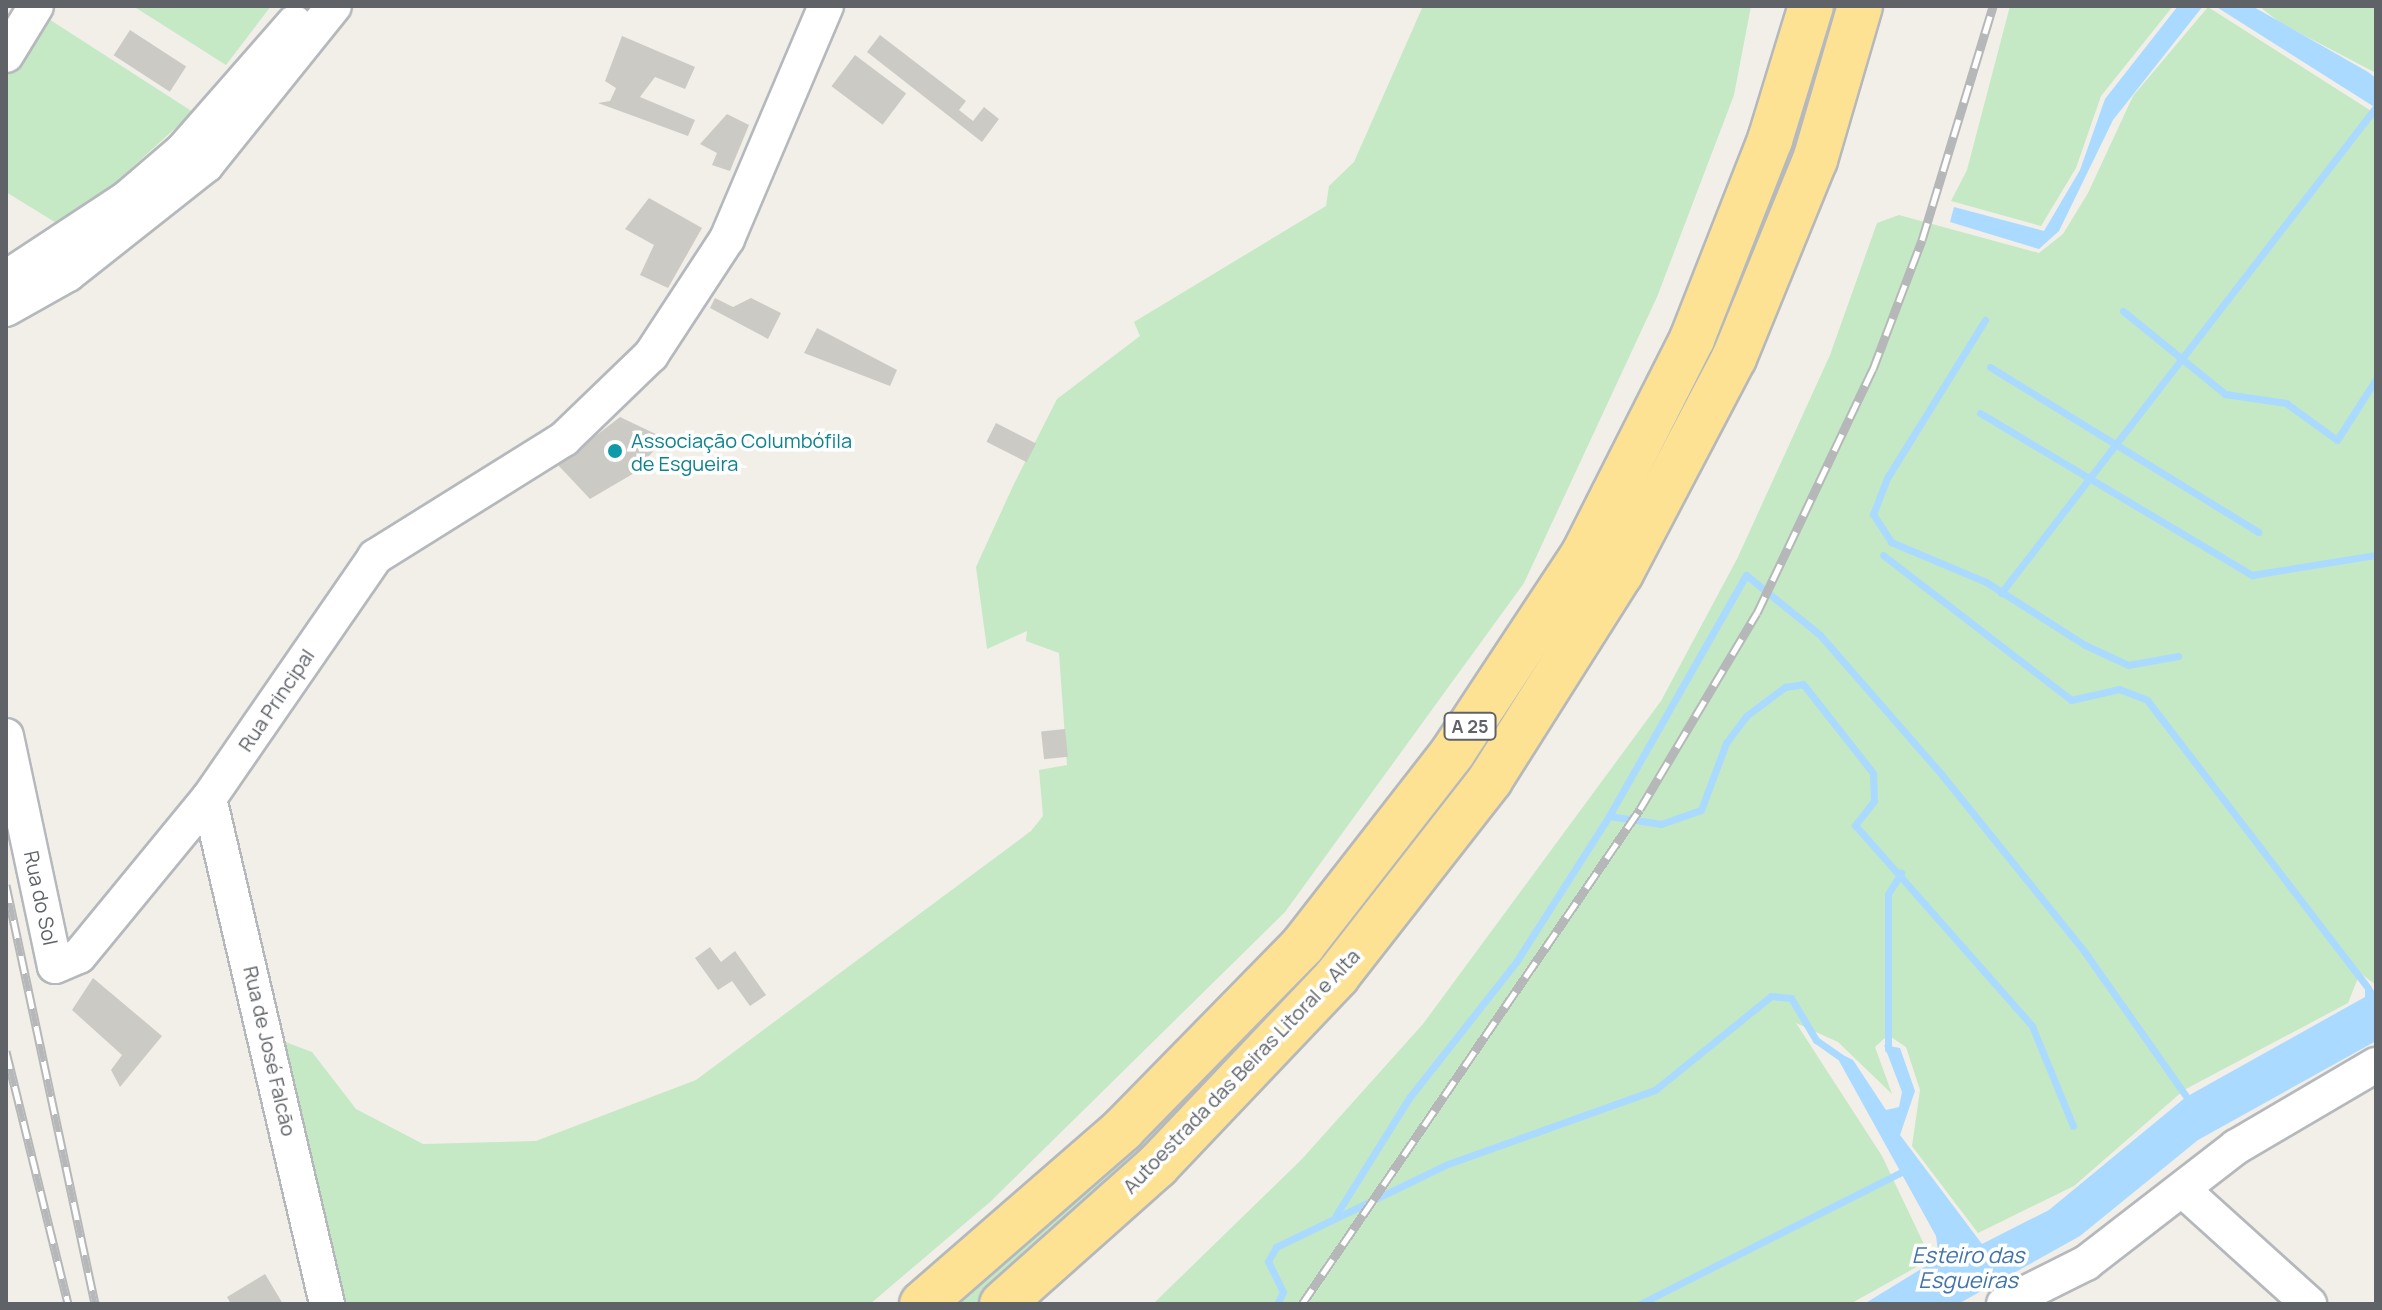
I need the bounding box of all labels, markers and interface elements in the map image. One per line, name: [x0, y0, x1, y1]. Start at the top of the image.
place label: Associação Columbófila de Esgueira: [631, 428, 852, 475]
marker: Associação Columbófila de Esgueira: [606, 442, 624, 460]
street label: Rua Principal: [233, 644, 319, 756]
road number: A 25: [1442, 712, 1498, 740]
street label: Rua do Sol: [19, 849, 63, 947]
street label: Autoestrada das Beiras Litoral e Alta: [1118, 944, 1364, 1198]
street label: Rua de José Falcão: [239, 964, 301, 1138]
water label: Esteiro das Esgueiras: [1912, 1242, 2024, 1294]

